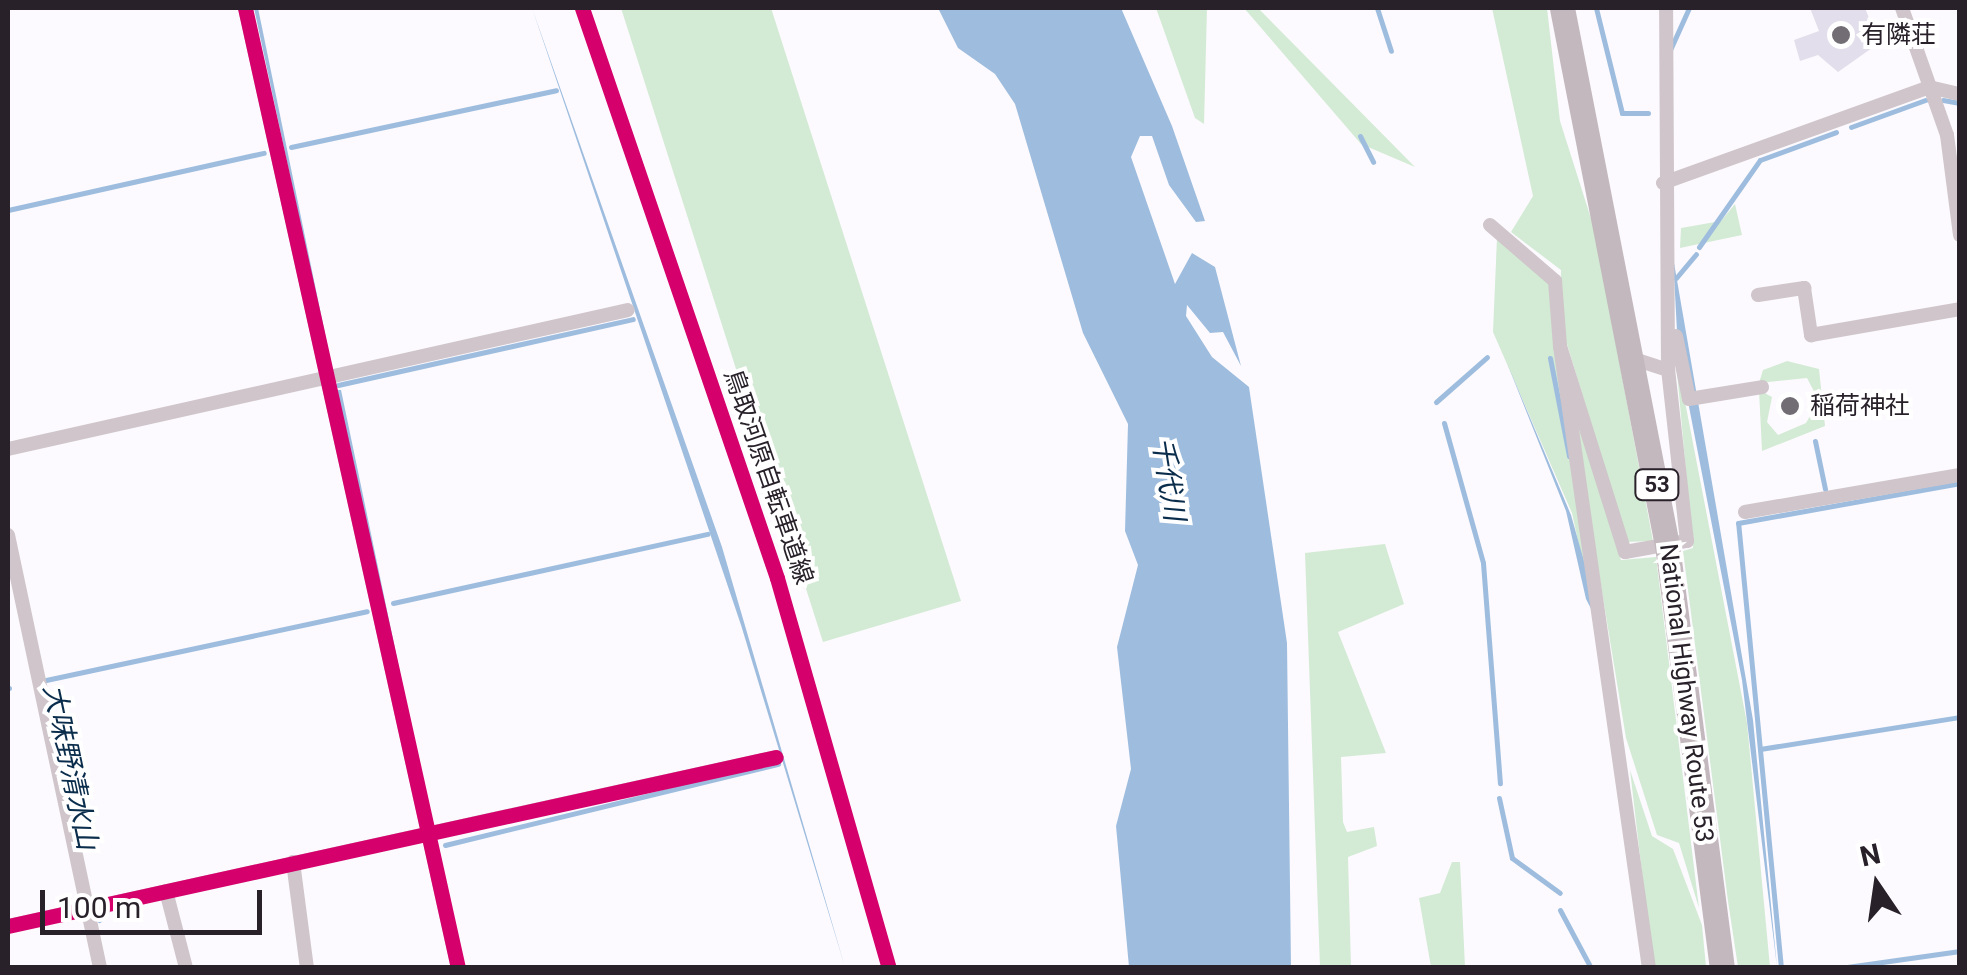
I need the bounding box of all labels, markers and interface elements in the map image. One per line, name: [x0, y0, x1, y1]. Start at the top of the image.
place label: 有隣荘: [1861, 20, 1936, 50]
marker: 有隣荘: [1830, 24, 1852, 46]
street label: 鳥取河原自転車道線: [717, 366, 819, 588]
place label: 稲荷神社: [1810, 391, 1910, 421]
marker: 稲荷神社: [1779, 395, 1801, 417]
water label: 千代川: [1145, 435, 1191, 523]
road number: 53: [1632, 468, 1682, 502]
street label: National Highway Route 53: [1653, 542, 1719, 844]
water label: 大味野清水山: [36, 681, 104, 853]
north arrow: [1827, 835, 1927, 935]
text: N: [1857, 837, 1883, 874]
scale bar: [45, 870, 268, 932]
text: 100 m: [57, 890, 141, 925]

